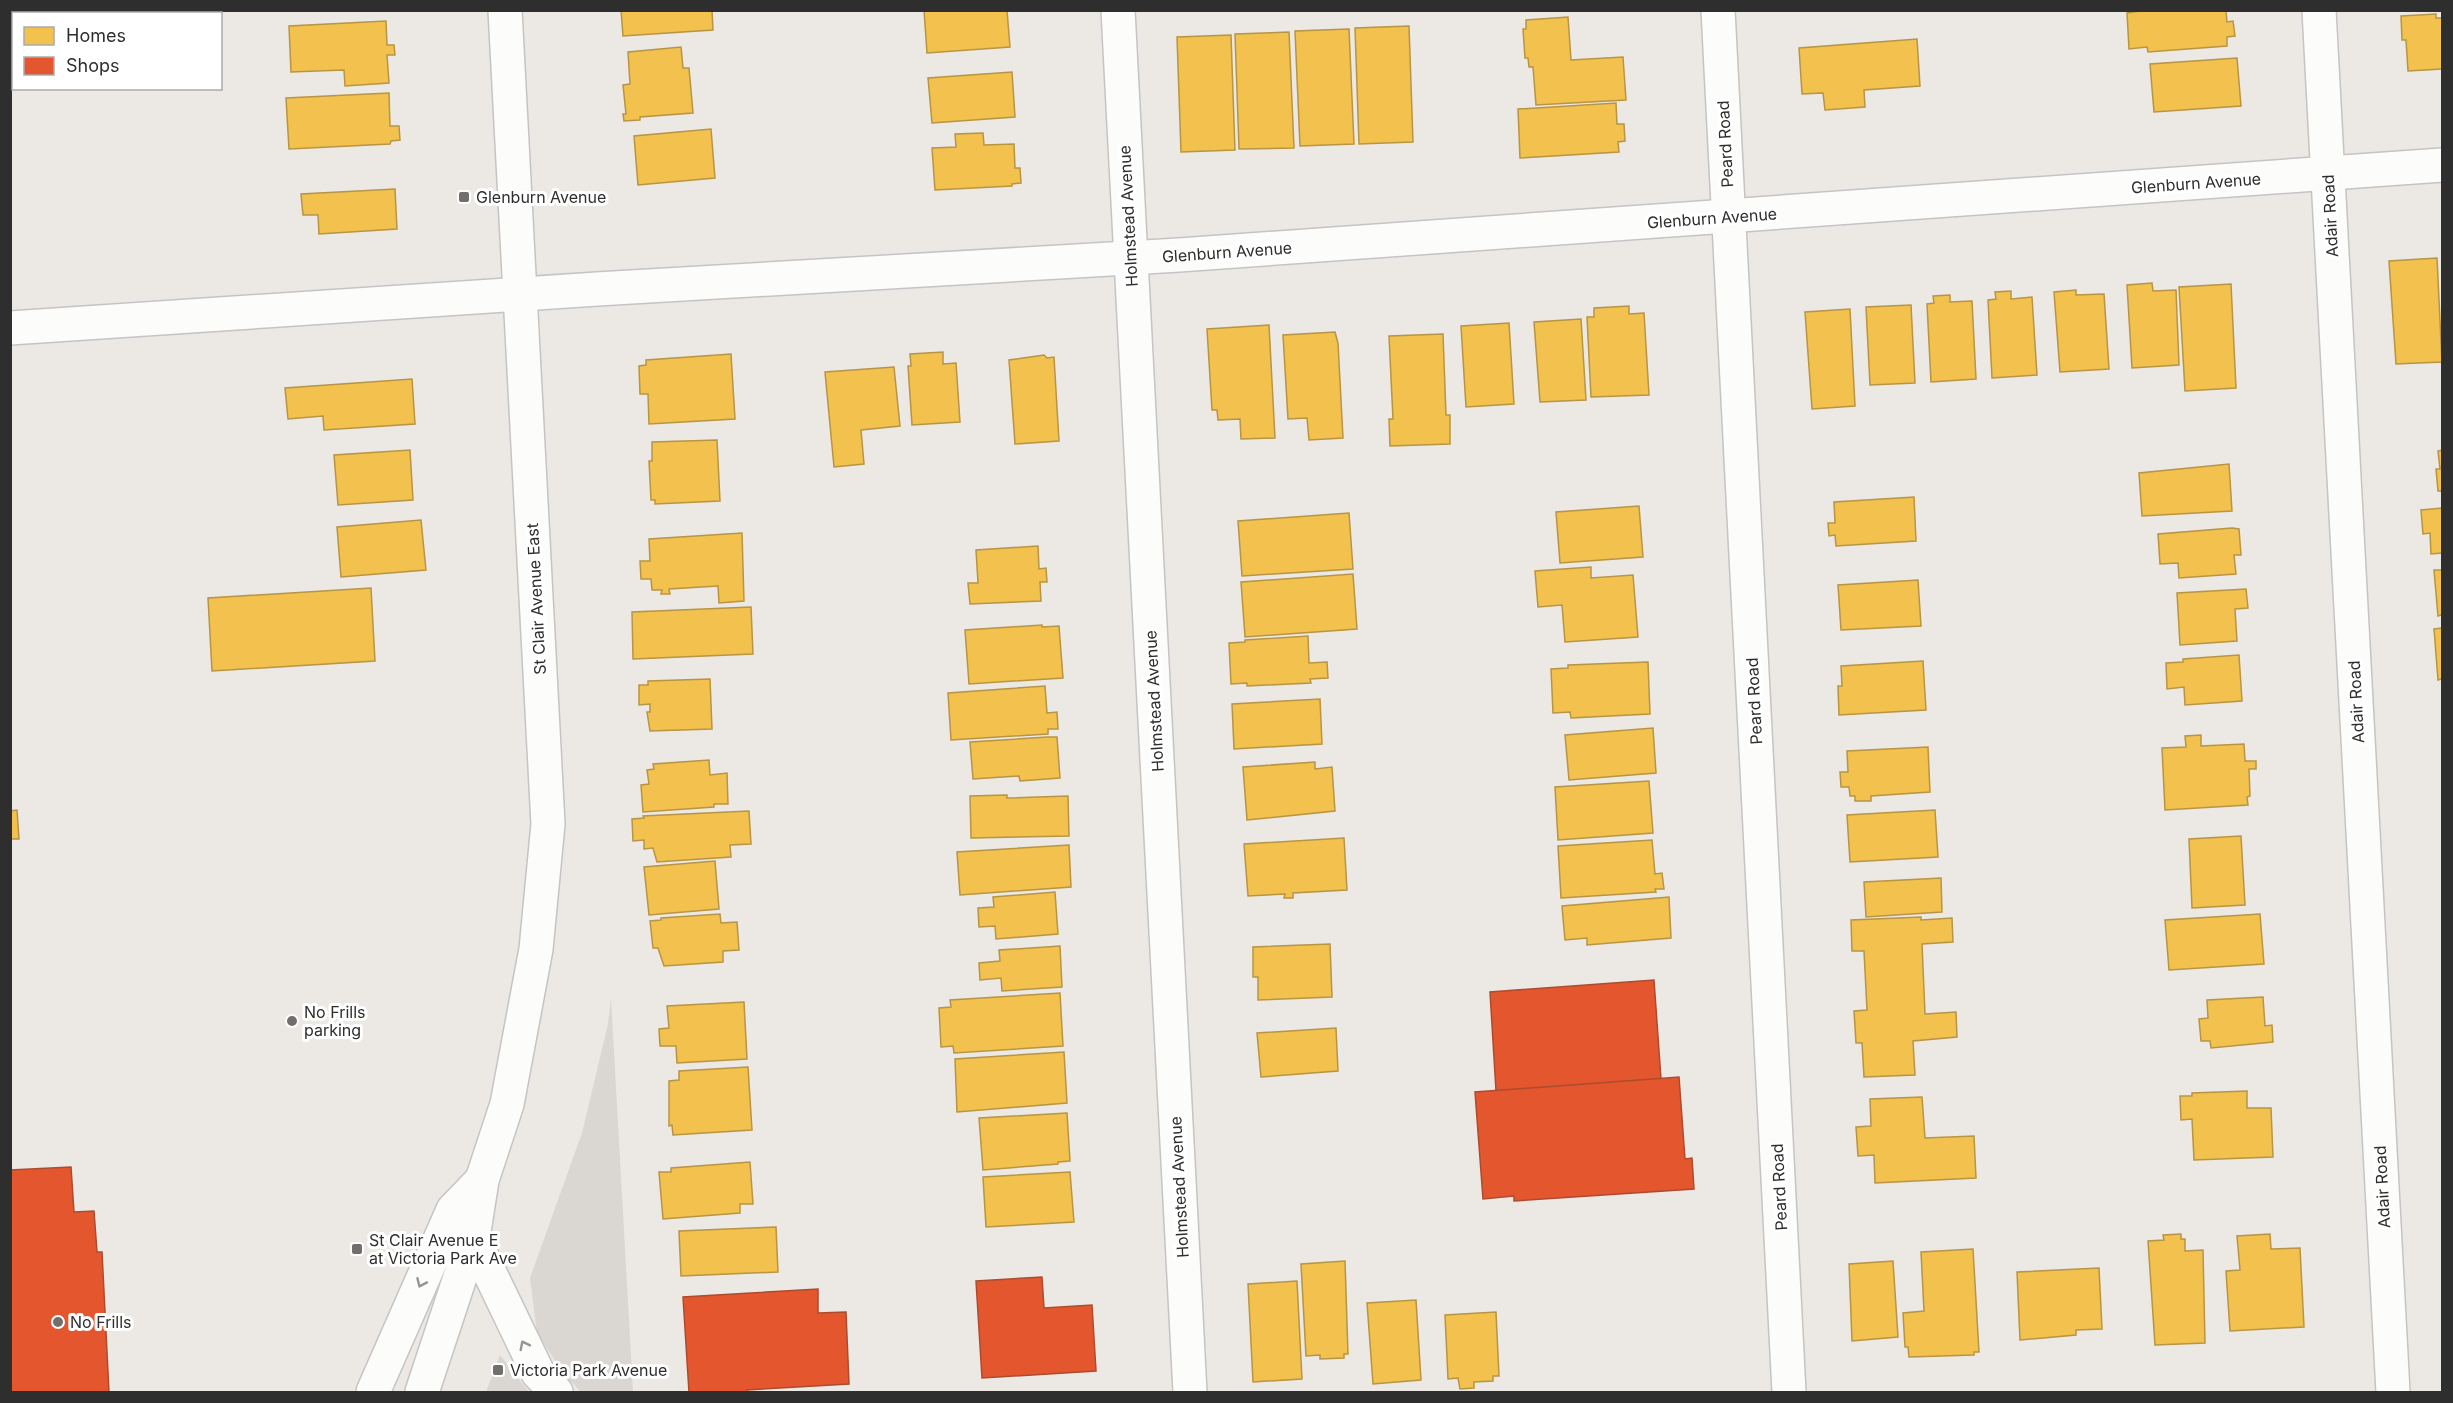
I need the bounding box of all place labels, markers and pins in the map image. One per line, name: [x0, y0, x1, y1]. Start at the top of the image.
place label: Glenburn Avenue: [476, 187, 606, 207]
marker: Glenburn Avenue: [457, 190, 471, 204]
place label: No Frills parking: [304, 1002, 365, 1040]
marker: No Frills parking: [285, 1014, 299, 1028]
place label: St Clair Avenue E at Victoria Park Ave: [369, 1230, 517, 1268]
marker: St Clair Avenue E at Victoria Park Ave: [350, 1242, 364, 1256]
place label: No Frills: [70, 1312, 131, 1332]
marker: No Frills: [51, 1315, 65, 1329]
place label: Victoria Park Avenue: [510, 1360, 667, 1380]
marker: Victoria Park Avenue: [491, 1363, 505, 1377]

